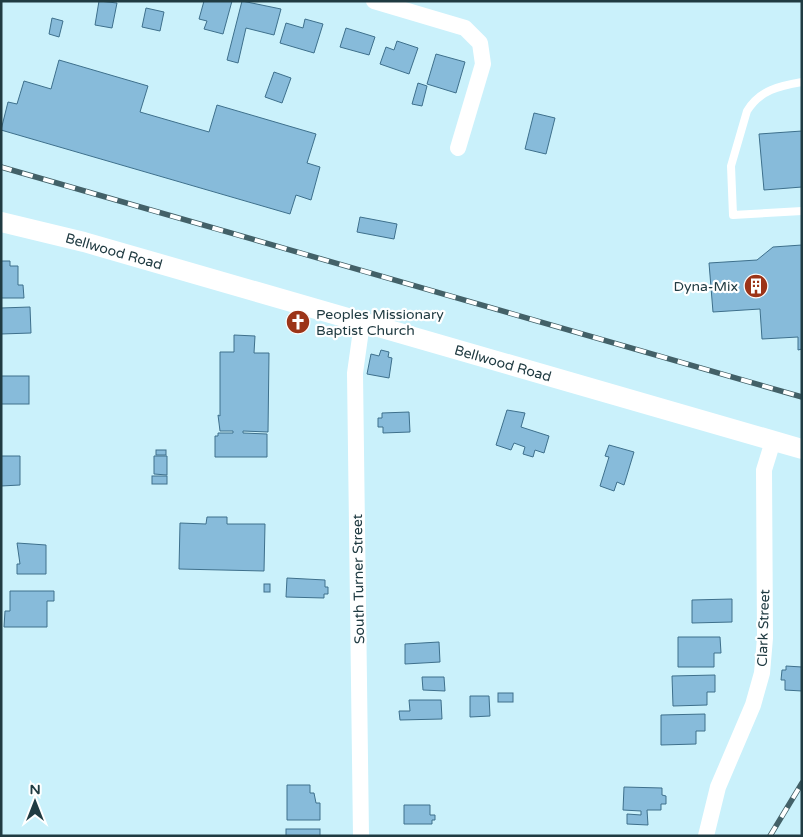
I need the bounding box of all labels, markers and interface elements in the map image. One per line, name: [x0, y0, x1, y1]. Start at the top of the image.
street label: Bellwood Road: [63, 230, 164, 273]
building icon: Dyna-Mix: [743, 273, 769, 299]
place label: Dyna-Mix: [673, 278, 738, 295]
place label: Peoples Missionary Baptist Church: [316, 306, 444, 339]
church icon: Peoples Missionary Baptist Church: [285, 309, 311, 335]
street label: Bellwood Road: [452, 342, 553, 385]
street label: South Turner Street: [349, 513, 368, 644]
street label: Clark Street: [754, 588, 773, 667]
north arrow: [10, 777, 60, 827]
text: N: [29, 781, 41, 798]

